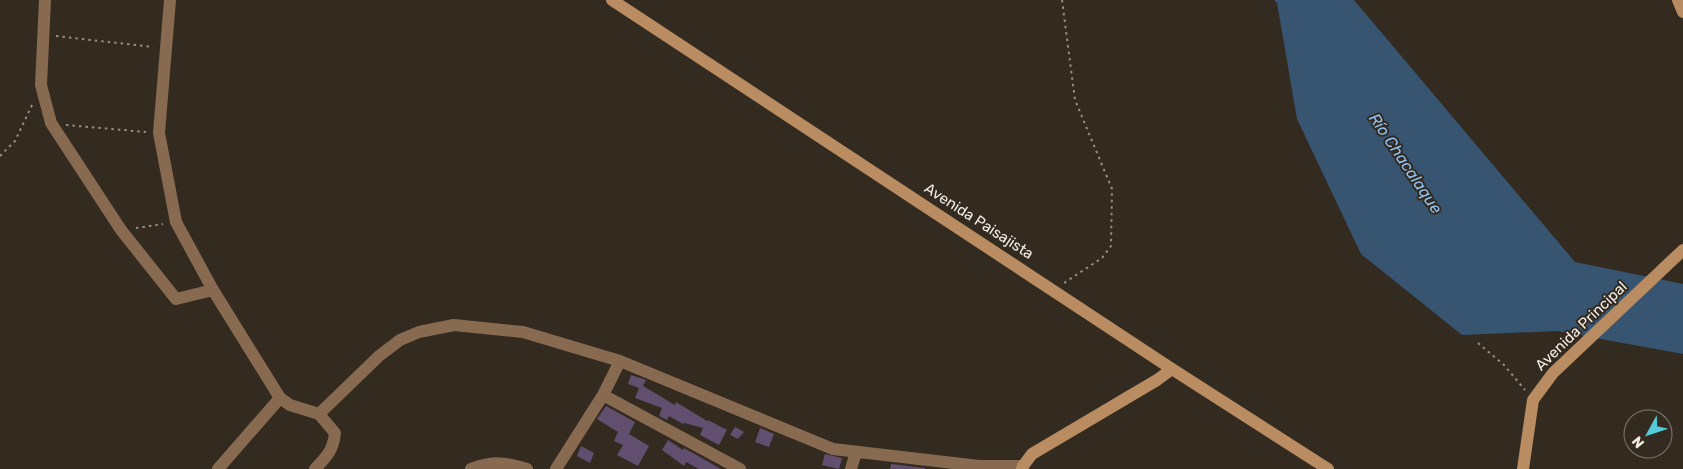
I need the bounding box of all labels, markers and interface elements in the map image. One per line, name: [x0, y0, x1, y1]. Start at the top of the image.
water label: Río Chacalaque: [1365, 110, 1446, 217]
street label: Avenida Paisajista: [921, 179, 1037, 263]
street label: Avenida Principal: [1531, 278, 1631, 374]
north arrow: [1623, 409, 1673, 459]
text: N: [1629, 433, 1648, 451]

